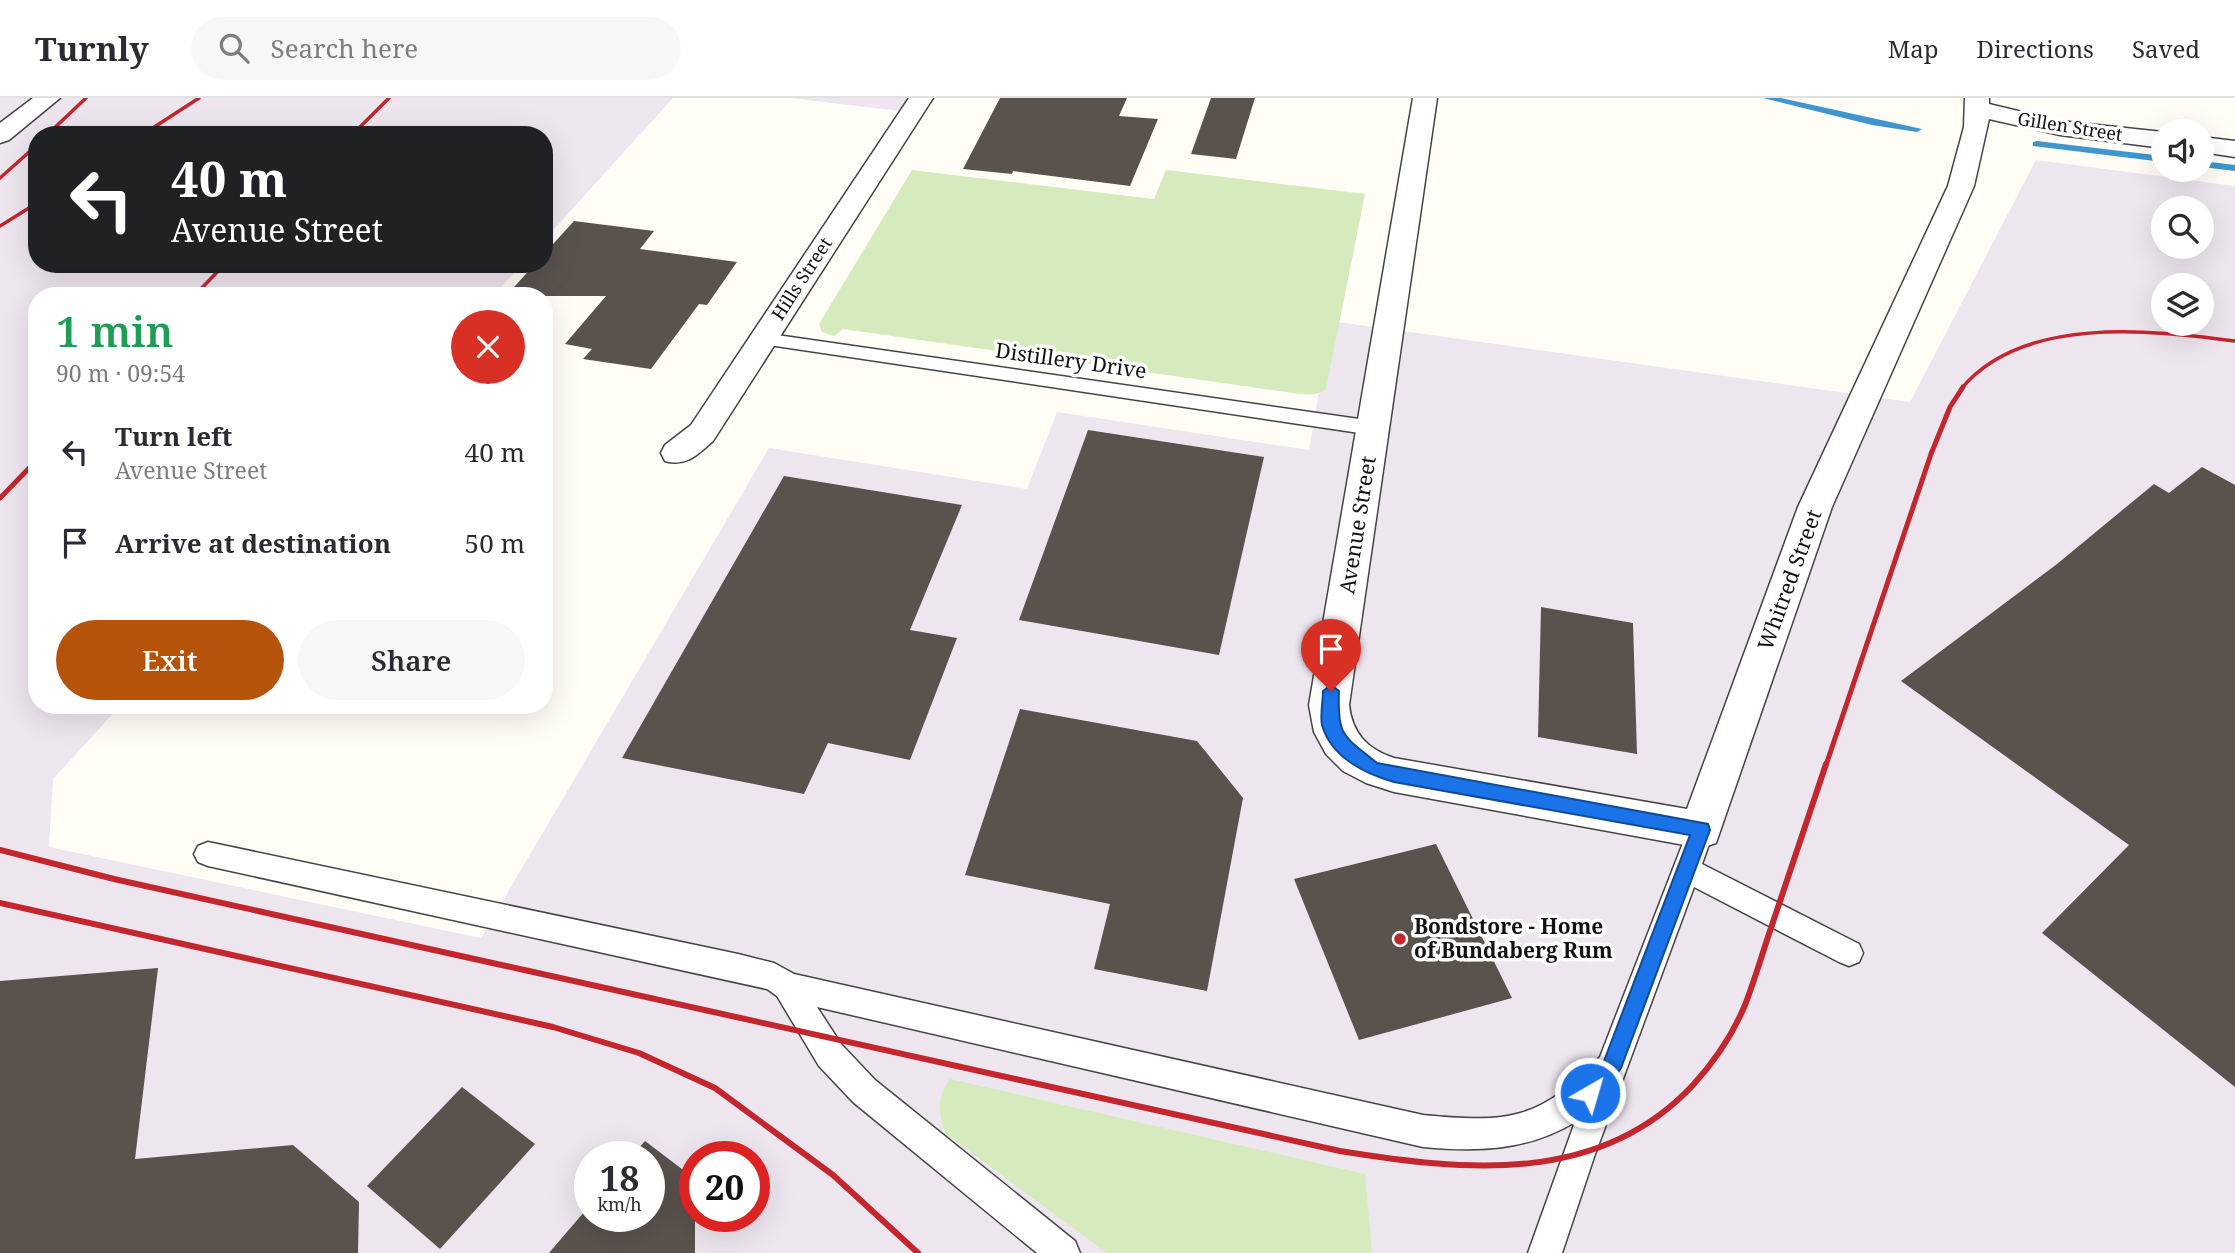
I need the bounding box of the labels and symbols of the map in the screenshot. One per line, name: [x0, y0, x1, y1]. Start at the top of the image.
street label: Gillen Street: [2016, 106, 2124, 146]
street label: Hills Street: [765, 232, 837, 324]
street label: Distillery Drive: [994, 336, 1149, 384]
street label: Avenue Street: [1332, 454, 1382, 596]
street label: Whitred Street: [1751, 506, 1827, 654]
pin: [1301, 619, 1361, 691]
place label: Bondstore - Home of Bundaberg Rum: [1414, 912, 1613, 964]
marker: Bondstore - Home of Bundaberg Rum: [1392, 931, 1408, 947]
position arrow: [1553, 1056, 1627, 1130]
speed limit sign: 20: [679, 1141, 770, 1232]

